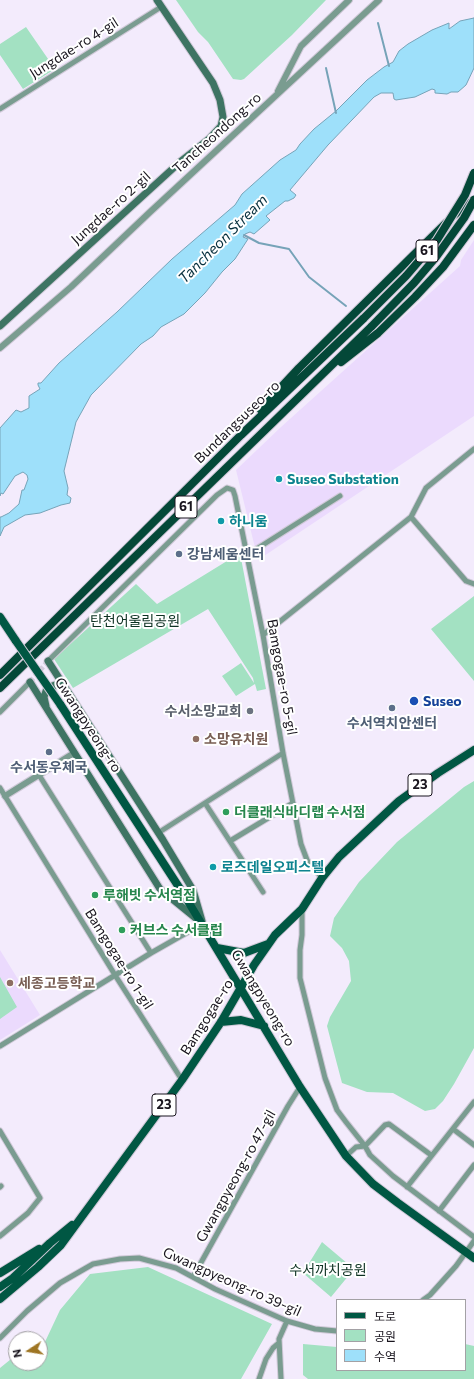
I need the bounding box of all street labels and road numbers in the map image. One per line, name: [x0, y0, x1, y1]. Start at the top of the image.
street label: Jungdae-ro 4-gil: [26, 14, 122, 82]
street label: Tancheondong-ro: [169, 89, 265, 177]
street label: Jungdae-ro 2-gil: [68, 168, 154, 248]
road number: 61: [416, 240, 438, 262]
street label: Bundangsuseo-ro: [191, 377, 283, 467]
road number: 61: [175, 496, 197, 518]
street label: Bamgogae-ro 5-gil: [264, 618, 300, 736]
street label: Gwangpyeong-ro: [51, 674, 125, 776]
road number: 23: [408, 774, 432, 796]
street label: Bamgogae-ro 1-gil: [81, 906, 157, 1012]
street label: Gwangpyeong-ro: [228, 947, 298, 1049]
street label: Bamgogae-ro: [177, 976, 237, 1058]
road number: 23: [152, 1094, 176, 1116]
street label: Gwangpyeong-ro 47-gil: [193, 1107, 279, 1245]
street label: Gwangpyeong-ro 39-gil: [160, 1244, 304, 1320]

